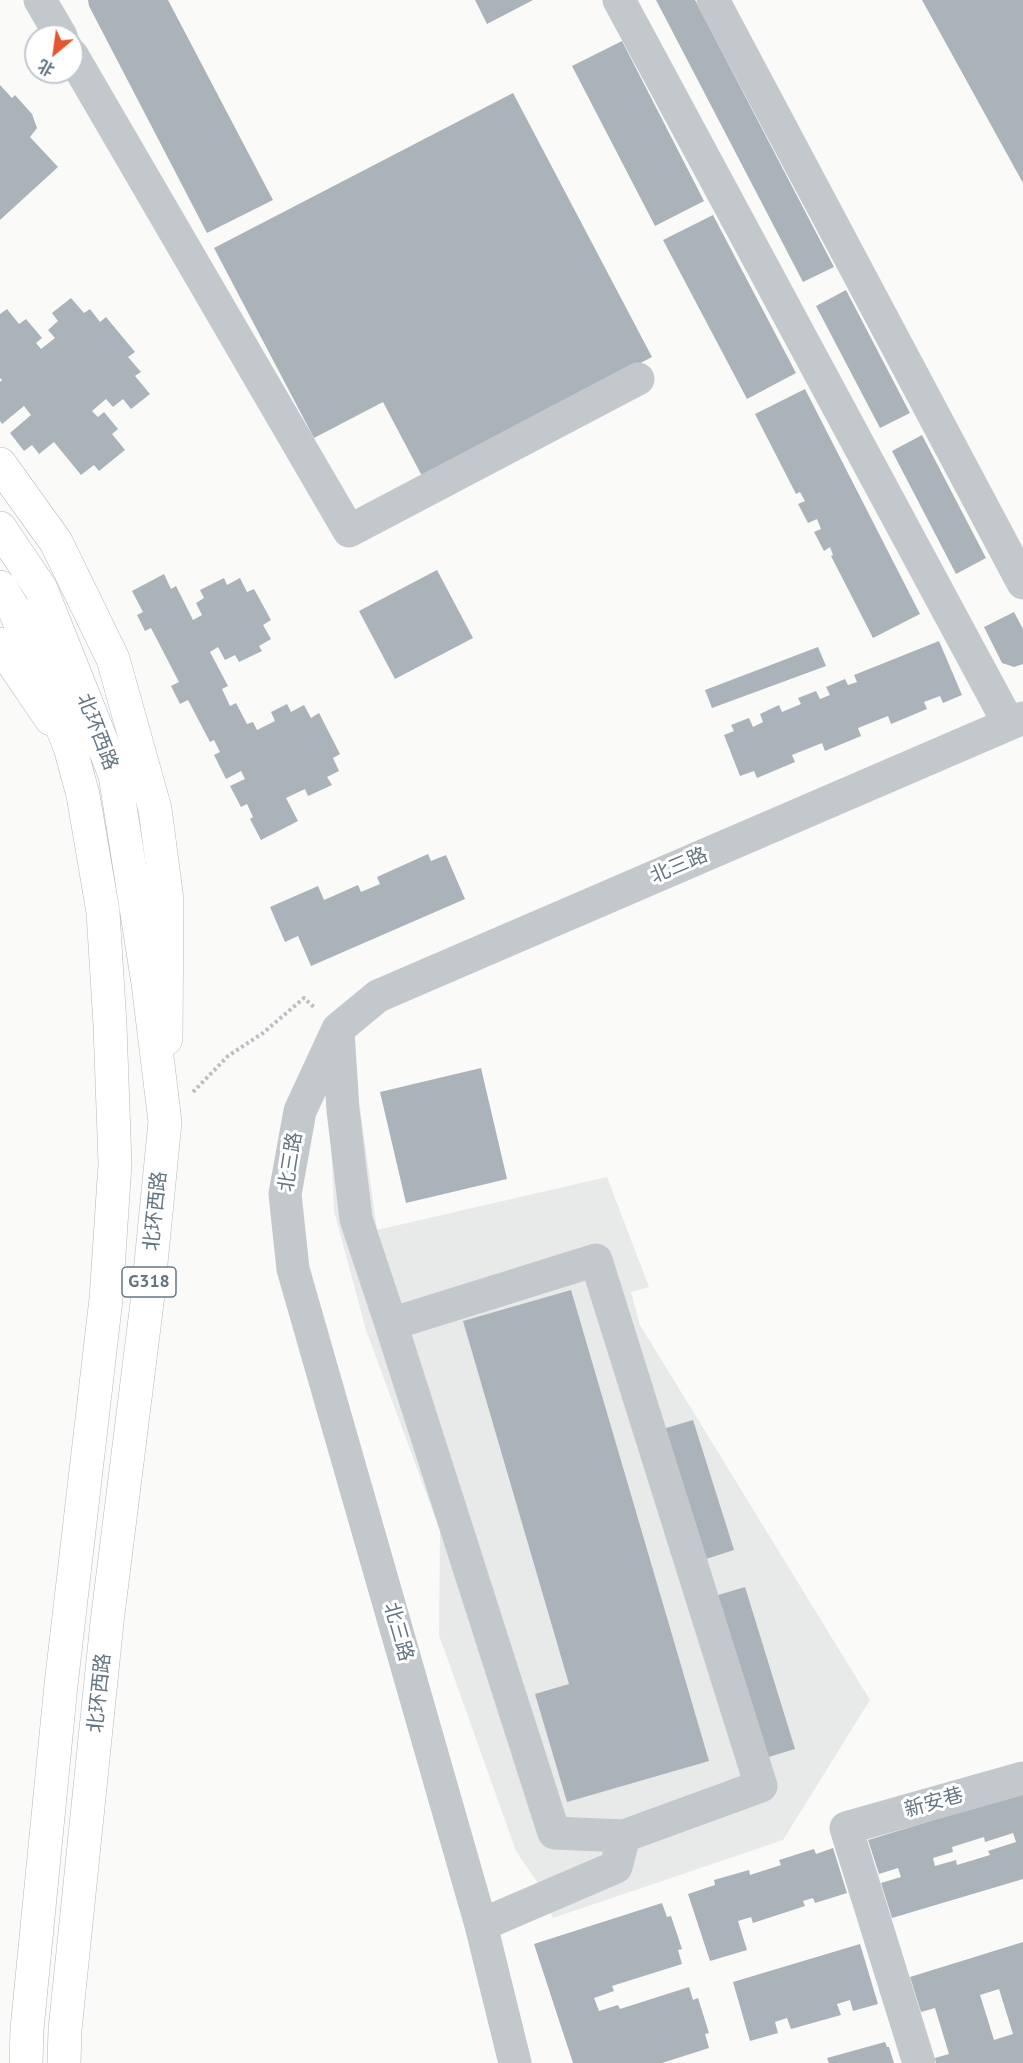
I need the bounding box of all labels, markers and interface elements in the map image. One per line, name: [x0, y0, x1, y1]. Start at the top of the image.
north arrow: [24, 24, 84, 84]
text: 北: [34, 55, 58, 81]
street label: 北环西路: [71, 690, 123, 774]
street label: 北三路: [647, 843, 711, 889]
street label: 北三路: [274, 1130, 308, 1194]
street label: 北环西路: [140, 1170, 172, 1252]
road number: G318: [122, 1267, 176, 1297]
street label: 北三路: [378, 1600, 418, 1664]
street label: 北环西路: [84, 1652, 116, 1734]
street label: 新安巷: [902, 1783, 966, 1823]

